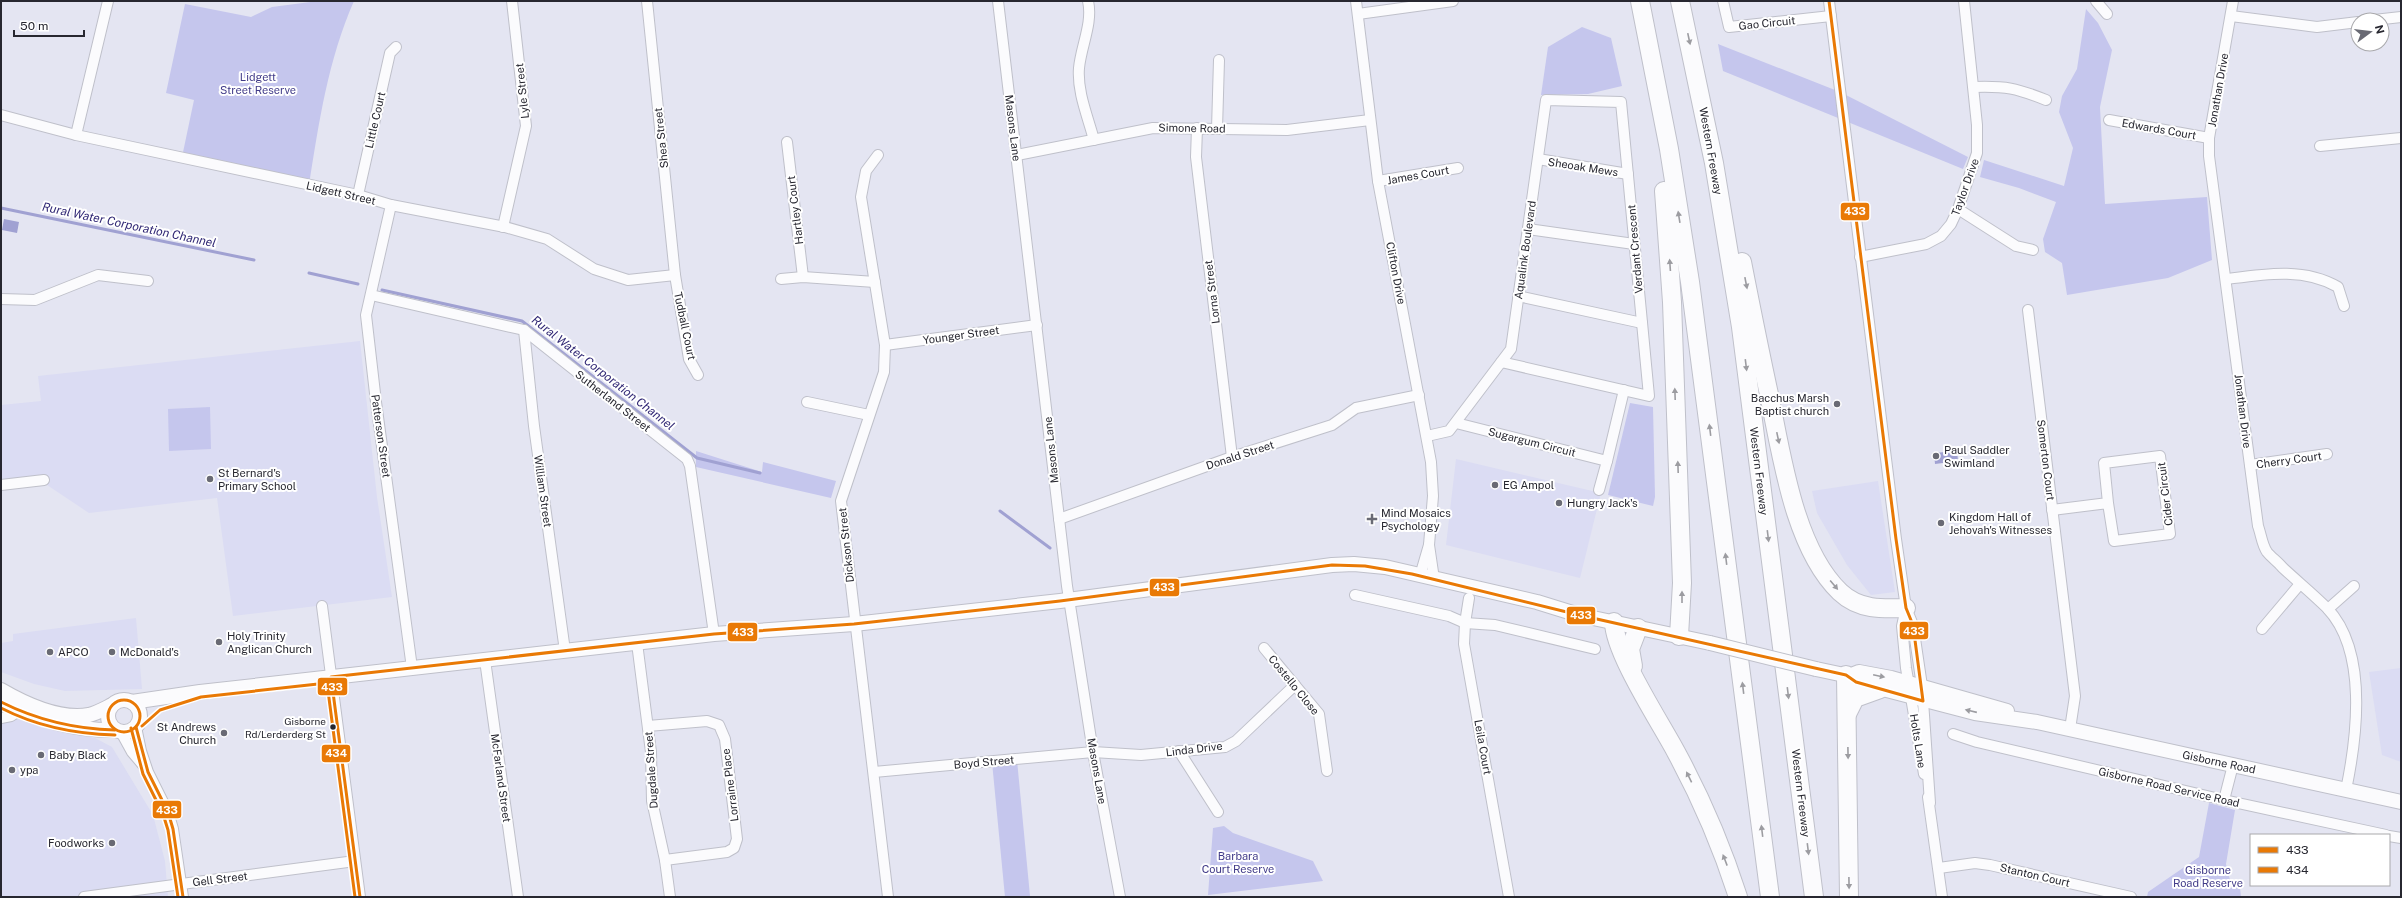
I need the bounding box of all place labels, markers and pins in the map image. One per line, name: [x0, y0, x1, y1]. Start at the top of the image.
place label: Bacchus Marsh Baptist church: [1751, 392, 1829, 417]
marker: Bacchus Marsh Baptist church: [1832, 399, 1842, 409]
place label: Paul Saddler Swimland: [1944, 444, 2010, 469]
marker: Paul Saddler Swimland: [1931, 451, 1941, 461]
place label: St Bernard's Primary School: [218, 467, 296, 492]
marker: St Bernard's Primary School: [205, 474, 215, 484]
place label: EG Ampol: [1503, 479, 1554, 491]
marker: EG Ampol: [1490, 480, 1500, 490]
place label: Hungry Jack's: [1567, 497, 1638, 509]
marker: Hungry Jack's: [1554, 498, 1564, 508]
place label: Mind Mosaics Psychology: [1381, 507, 1451, 532]
place label: Kingdom Hall of Jehovah's Witnesses: [1949, 511, 2052, 536]
marker: Mind Mosaics Psychology: [1366, 513, 1378, 525]
marker: Kingdom Hall of Jehovah's Witnesses: [1936, 518, 1946, 528]
place label: Holy Trinity Anglican Church: [227, 630, 312, 655]
marker: Holy Trinity Anglican Church: [214, 637, 224, 647]
place label: APCO: [58, 646, 89, 658]
place label: McDonald's: [120, 646, 179, 658]
marker: APCO: [45, 647, 55, 657]
marker: McDonald's: [107, 647, 117, 657]
place label: Gisborne Rd/Lerderderg St: [245, 715, 326, 740]
place label: St Andrews Church: [157, 721, 216, 746]
marker: Gisborne Rd/Lerderderg St: [328, 722, 338, 732]
marker: St Andrews Church: [219, 728, 229, 738]
place label: Baby Black: [49, 749, 106, 761]
marker: Baby Black: [36, 750, 46, 760]
place label: ypa: [20, 764, 38, 776]
marker: ypa: [7, 765, 17, 775]
place label: Foodworks: [48, 837, 104, 849]
marker: Foodworks: [107, 838, 117, 848]

